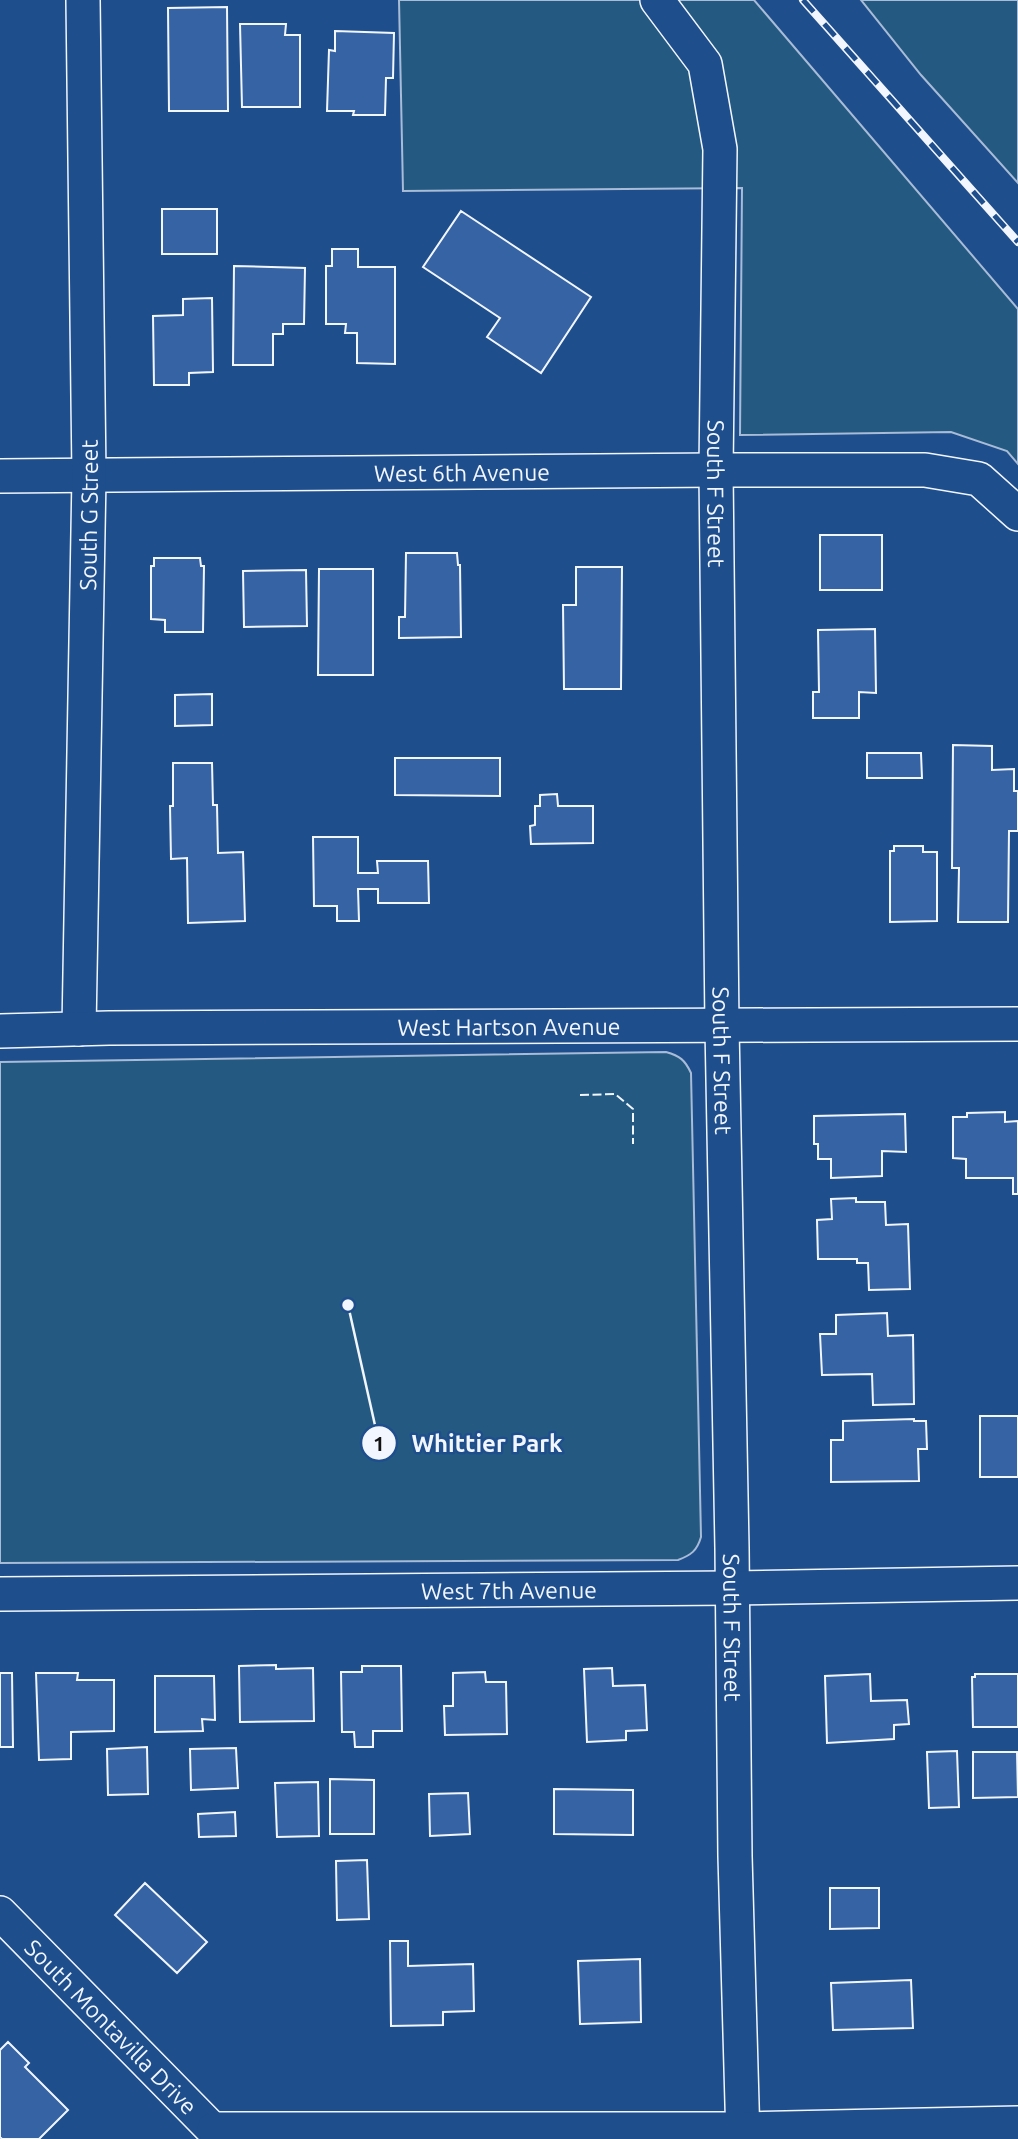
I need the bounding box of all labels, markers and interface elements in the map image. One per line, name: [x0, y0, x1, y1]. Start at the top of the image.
street label: South F Street: [703, 420, 730, 568]
street label: South G Street: [74, 439, 102, 591]
street label: West 6th Avenue: [374, 459, 550, 485]
street label: South F Street: [709, 987, 737, 1135]
street label: West Hartson Avenue: [397, 1013, 621, 1039]
callout: Whittier Park: [362, 1421, 576, 1466]
text: Whittier Park: [411, 1430, 563, 1457]
text: 1: [373, 1431, 385, 1455]
street label: South F Street: [720, 1554, 746, 1702]
street label: West 7th Avenue: [421, 1577, 597, 1603]
street label: South Montavilla Drive: [21, 1934, 202, 2119]

